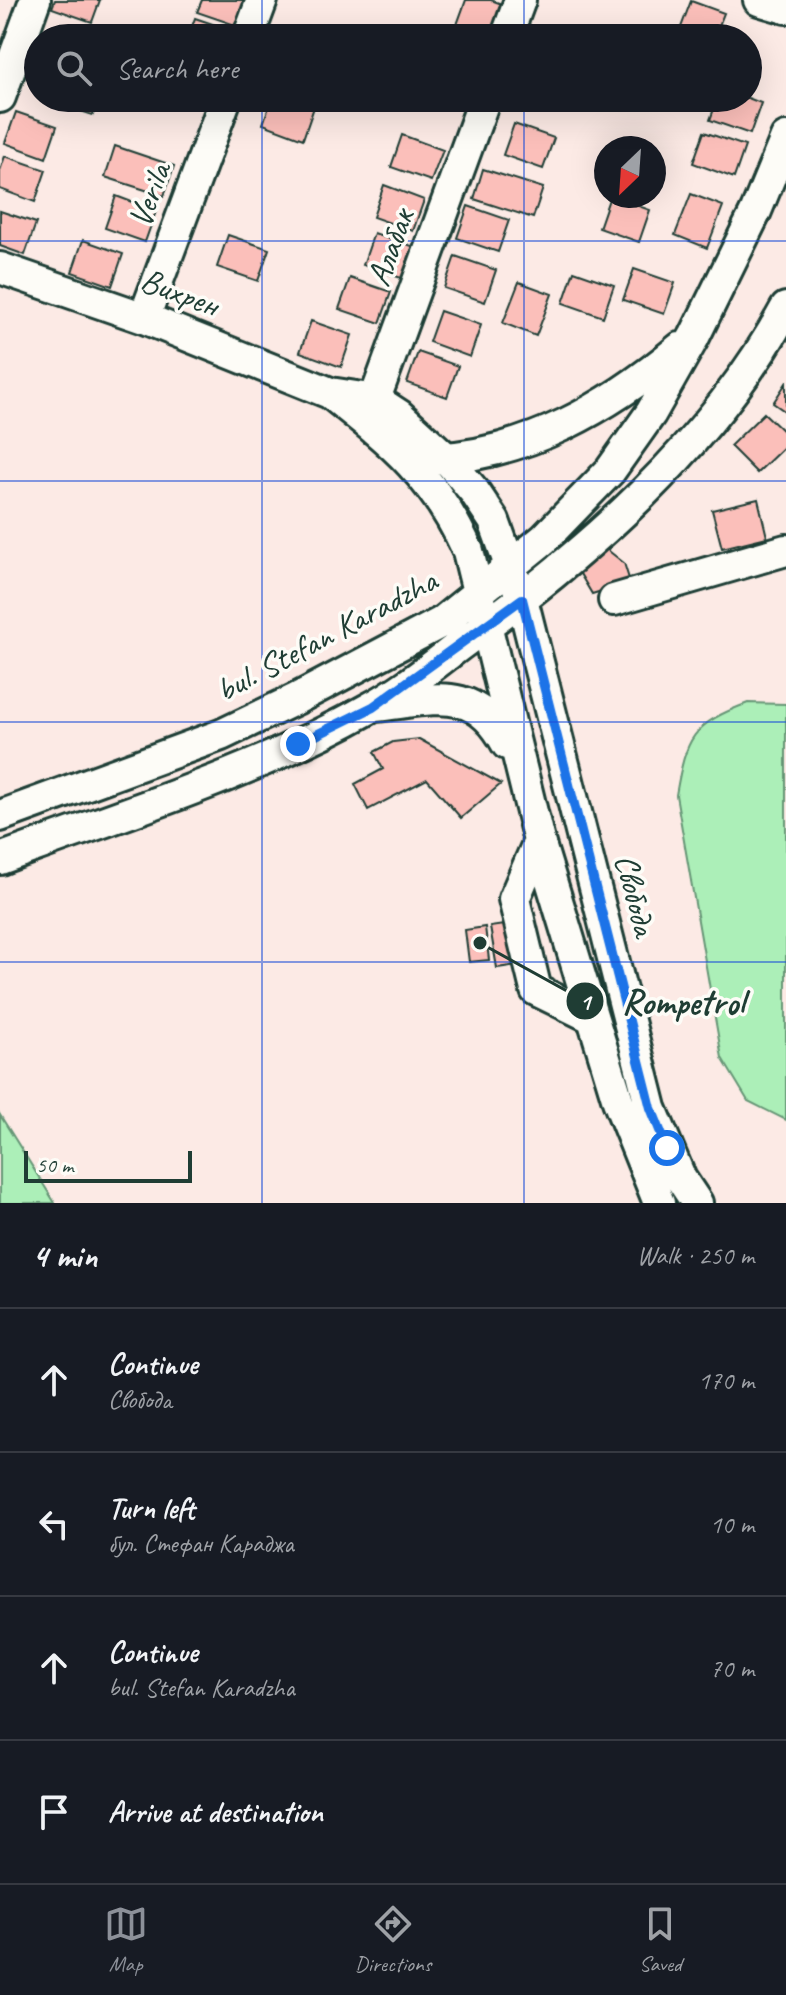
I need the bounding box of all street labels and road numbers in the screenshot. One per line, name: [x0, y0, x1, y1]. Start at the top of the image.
street label: Verila: [118, 154, 181, 233]
street label: Алабак: [356, 200, 425, 292]
street label: Вихрен: [135, 258, 228, 327]
street label: bul. Stefan Karadzha: [208, 558, 446, 711]
street label: Свобода: [605, 849, 668, 944]

